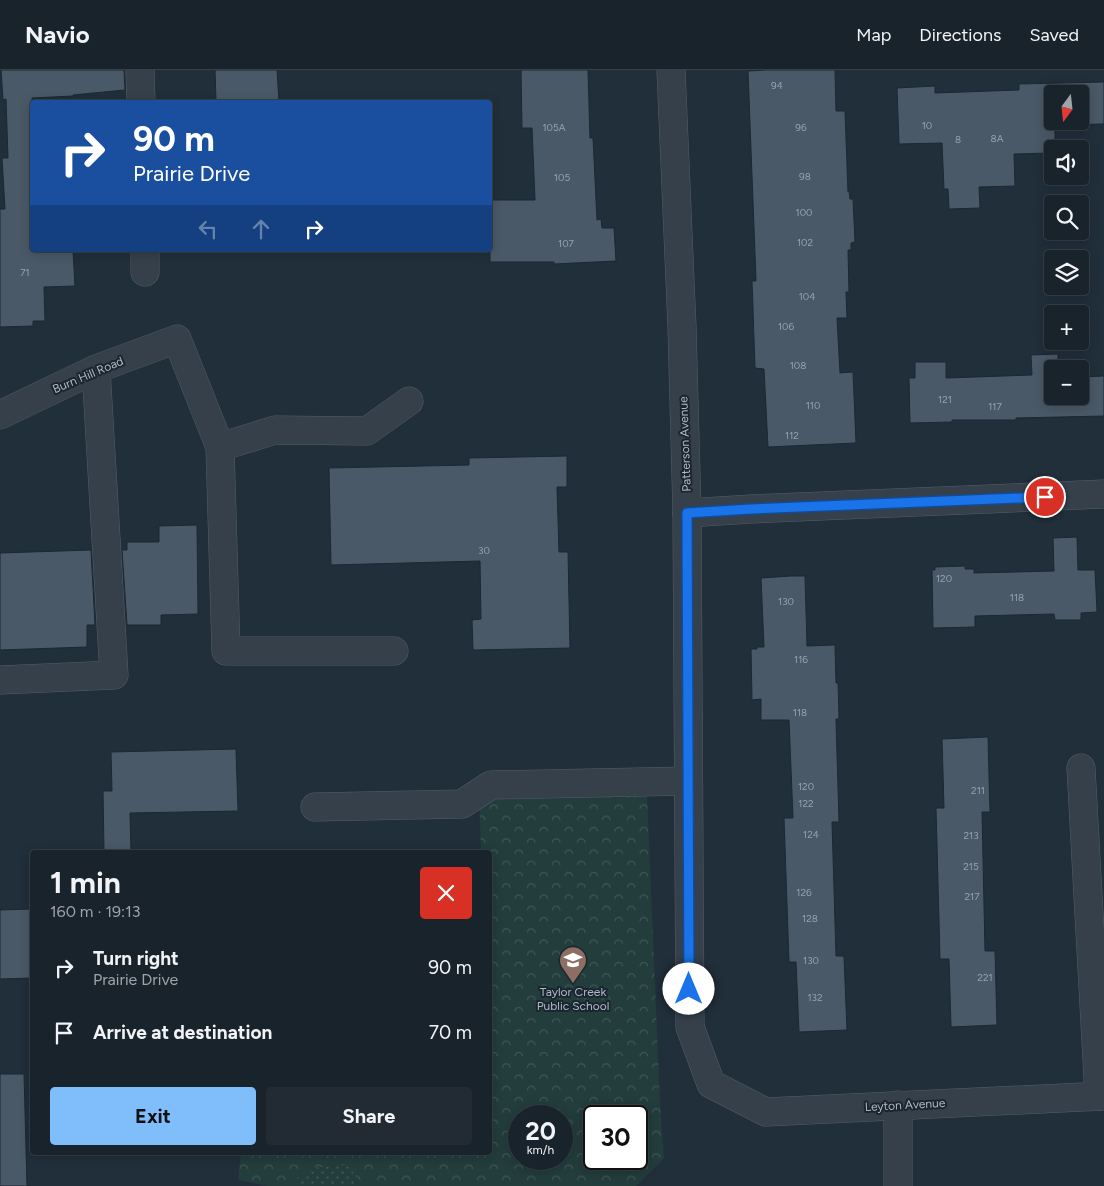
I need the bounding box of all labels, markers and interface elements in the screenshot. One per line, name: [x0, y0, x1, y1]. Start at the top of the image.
text: Navio: [25, 20, 90, 49]
text: Map: [856, 24, 891, 46]
text: Directions: [919, 24, 1001, 46]
text: Saved: [1029, 24, 1079, 46]
house number: 94: [771, 79, 783, 92]
north arrow: [1044, 85, 1089, 130]
map controls: [1044, 85, 1089, 405]
text: 90 m: [133, 118, 215, 160]
house number: 10: [922, 119, 932, 132]
icon: right: [50, 120, 115, 185]
house number: 105A: [542, 121, 566, 134]
house number: 96: [795, 121, 807, 134]
house number: 8A: [991, 132, 1004, 145]
house number: 8: [955, 133, 961, 146]
button: sound: [1044, 140, 1089, 185]
text: Prairie Drive: [133, 160, 250, 187]
house number: 98: [799, 170, 811, 183]
house number: 105: [554, 171, 570, 184]
button: search: [1044, 195, 1089, 240]
house number: 100: [796, 206, 812, 219]
icon: left: [194, 215, 222, 243]
icon: ahead: [247, 215, 275, 243]
icon: right: [300, 215, 328, 243]
house number: 102: [797, 236, 813, 249]
house number: 107: [558, 237, 575, 250]
button: layers: [1044, 250, 1089, 295]
house number: 71: [20, 266, 30, 279]
house number: 104: [799, 290, 815, 303]
button: +: [1044, 305, 1089, 350]
house number: 106: [778, 320, 794, 333]
street label: Burn Hill Road: [51, 354, 125, 396]
house number: 108: [790, 359, 806, 372]
button: −: [1044, 360, 1089, 405]
house number: 121: [938, 393, 952, 406]
street label: Patterson Avenue: [676, 396, 694, 492]
house number: 110: [806, 399, 820, 412]
house number: 117: [988, 400, 1002, 413]
house number: 112: [785, 429, 799, 442]
pin: [1024, 476, 1066, 518]
icon: arrive: [1031, 483, 1059, 511]
house number: 30: [478, 544, 490, 557]
house number: 120: [936, 572, 952, 585]
house number: 118: [1010, 591, 1024, 604]
house number: 130: [778, 595, 794, 608]
house number: 116: [794, 653, 808, 666]
house number: 118: [793, 706, 807, 719]
house number: 120: [798, 780, 814, 793]
house number: 211: [971, 784, 985, 797]
house number: 122: [798, 797, 814, 810]
house number: 124: [803, 828, 819, 841]
house number: 213: [963, 829, 979, 842]
house number: 215: [963, 860, 979, 873]
text: 1 min: [50, 864, 121, 901]
button: close: [420, 867, 472, 919]
house number: 126: [796, 886, 812, 899]
house number: 217: [964, 890, 980, 903]
text: 160 m · 19:13: [50, 902, 140, 921]
house number: 128: [802, 912, 818, 925]
school or university icon: Taylor Creek Public School: [558, 945, 588, 984]
text: Turn right: [93, 947, 179, 970]
icon: right: [50, 954, 78, 982]
house number: 130: [803, 954, 819, 967]
text: 90 m: [428, 956, 472, 979]
position arrow: [662, 962, 714, 1014]
text: Prairie Drive: [93, 970, 178, 989]
house number: 221: [977, 971, 993, 984]
place label: Taylor Creek Public School: [537, 985, 609, 1013]
house number: 132: [807, 991, 823, 1004]
icon: arrive: [50, 1019, 78, 1047]
text: Arrive at destination: [93, 1021, 272, 1044]
text: 70 m: [429, 1021, 472, 1044]
button: Exit: [50, 1087, 256, 1145]
button: Share: [266, 1087, 472, 1145]
street label: Leyton Avenue: [864, 1096, 946, 1114]
speed limit sign: 30: [583, 1105, 648, 1170]
text: 20: [525, 1116, 556, 1146]
text: km/h: [527, 1143, 554, 1157]

